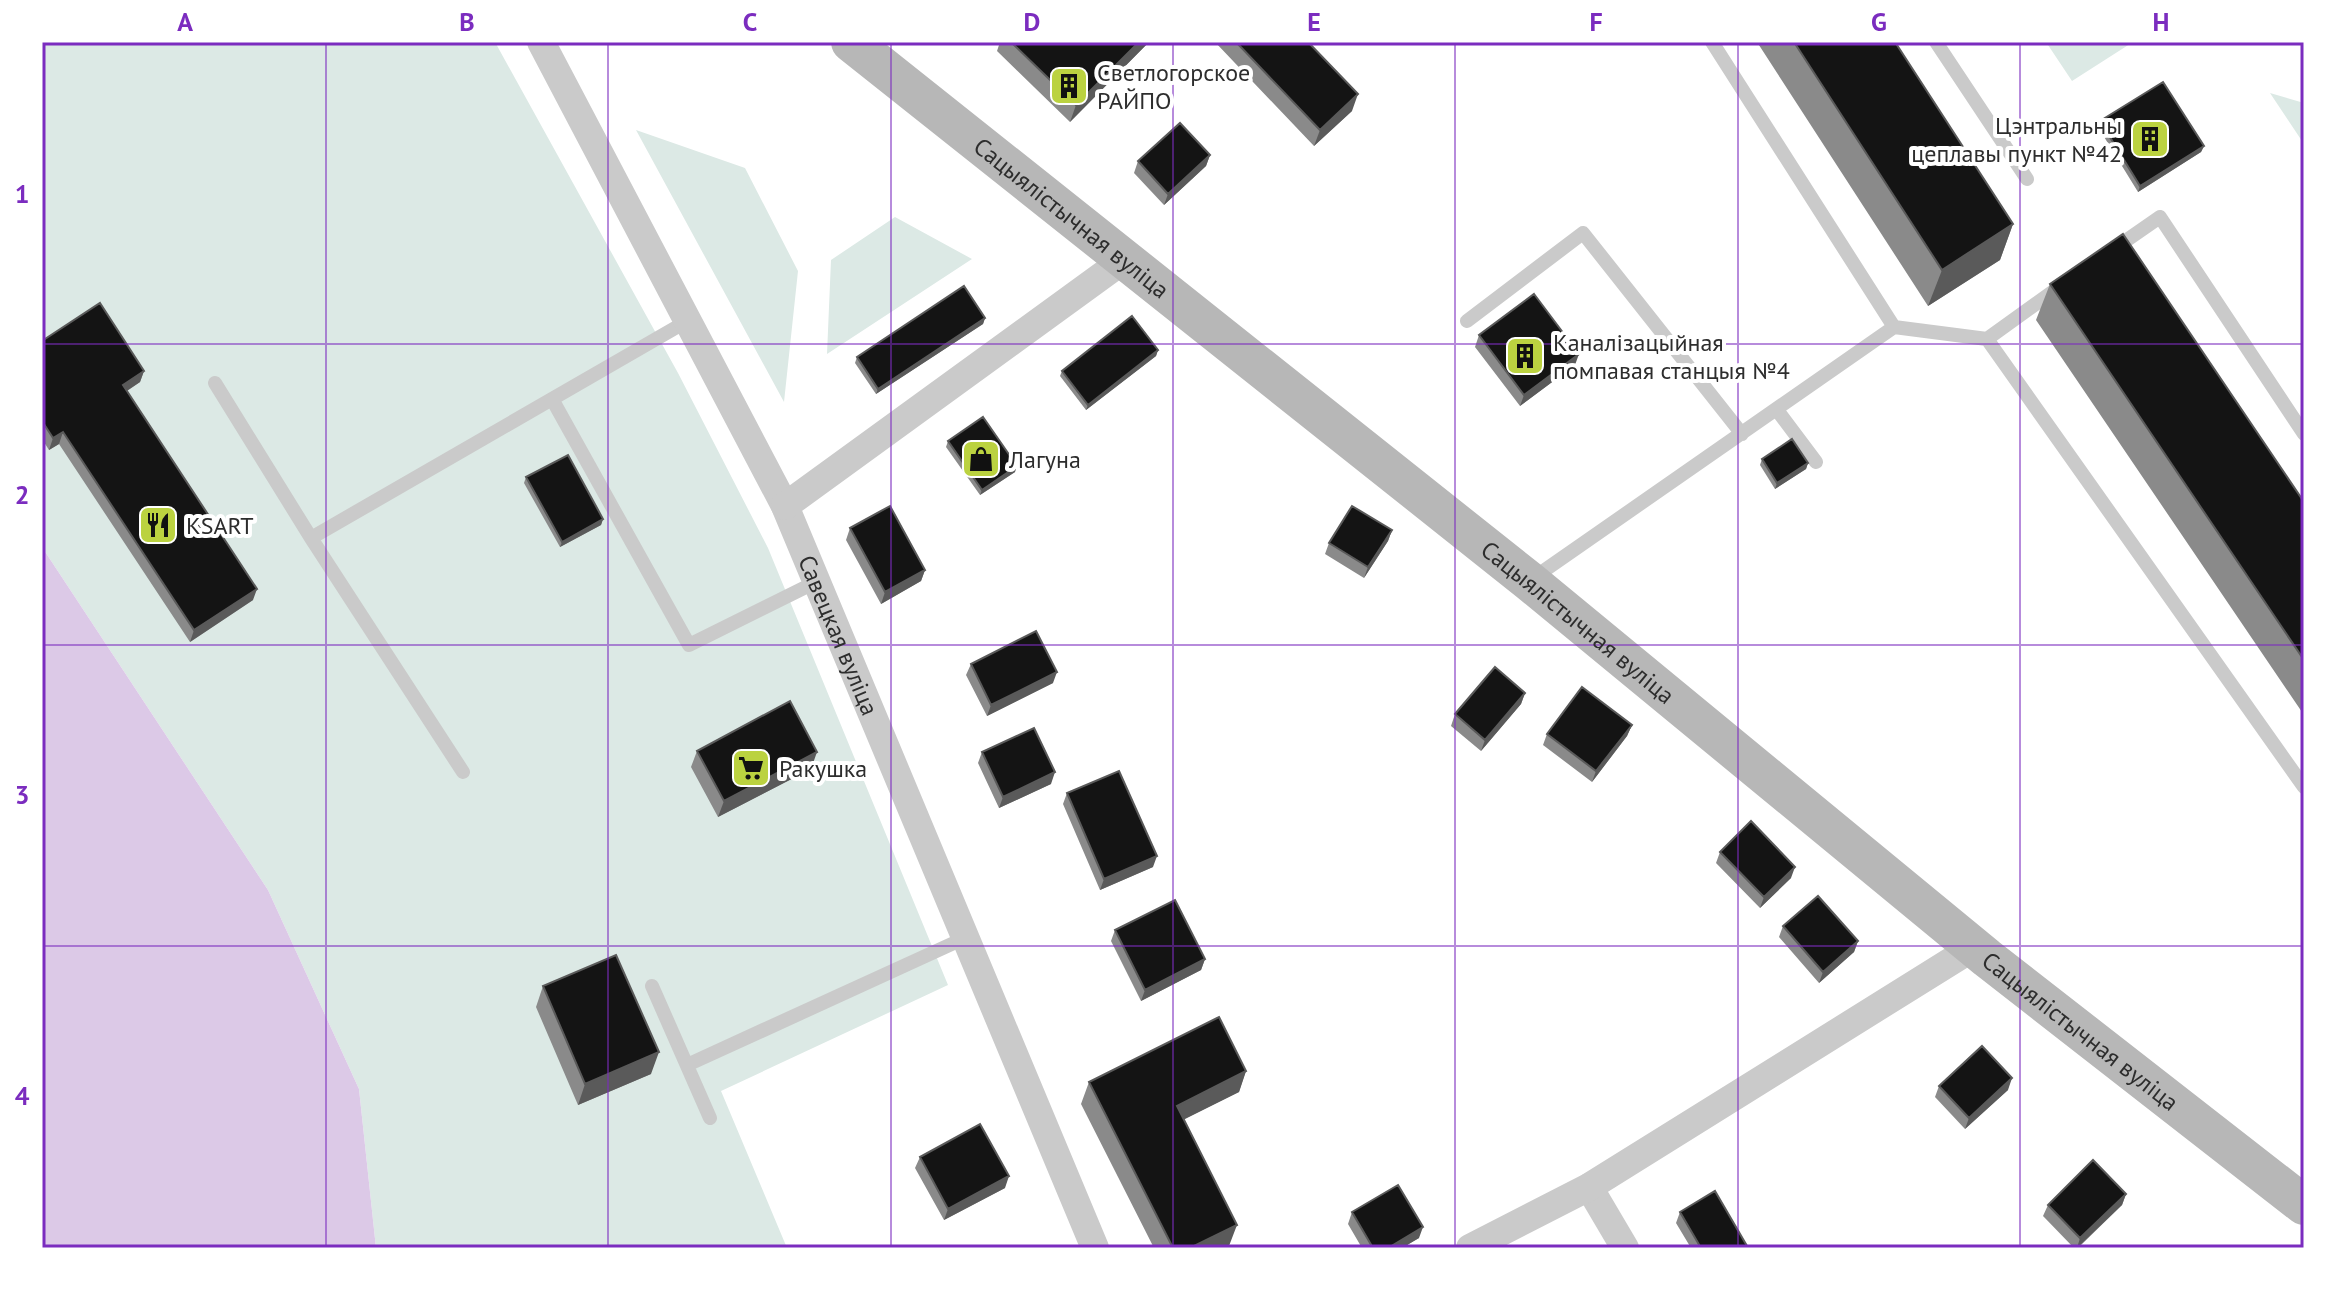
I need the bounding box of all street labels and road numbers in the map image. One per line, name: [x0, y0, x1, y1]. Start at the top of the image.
street label: Сацыялістычная вуліца: [968, 130, 1176, 305]
street label: Сацыялістычная вуліца: [1475, 534, 1681, 710]
street label: Савецкая вуліца: [792, 550, 886, 720]
street label: Сацыялістычная вуліца: [1976, 945, 2185, 1117]

